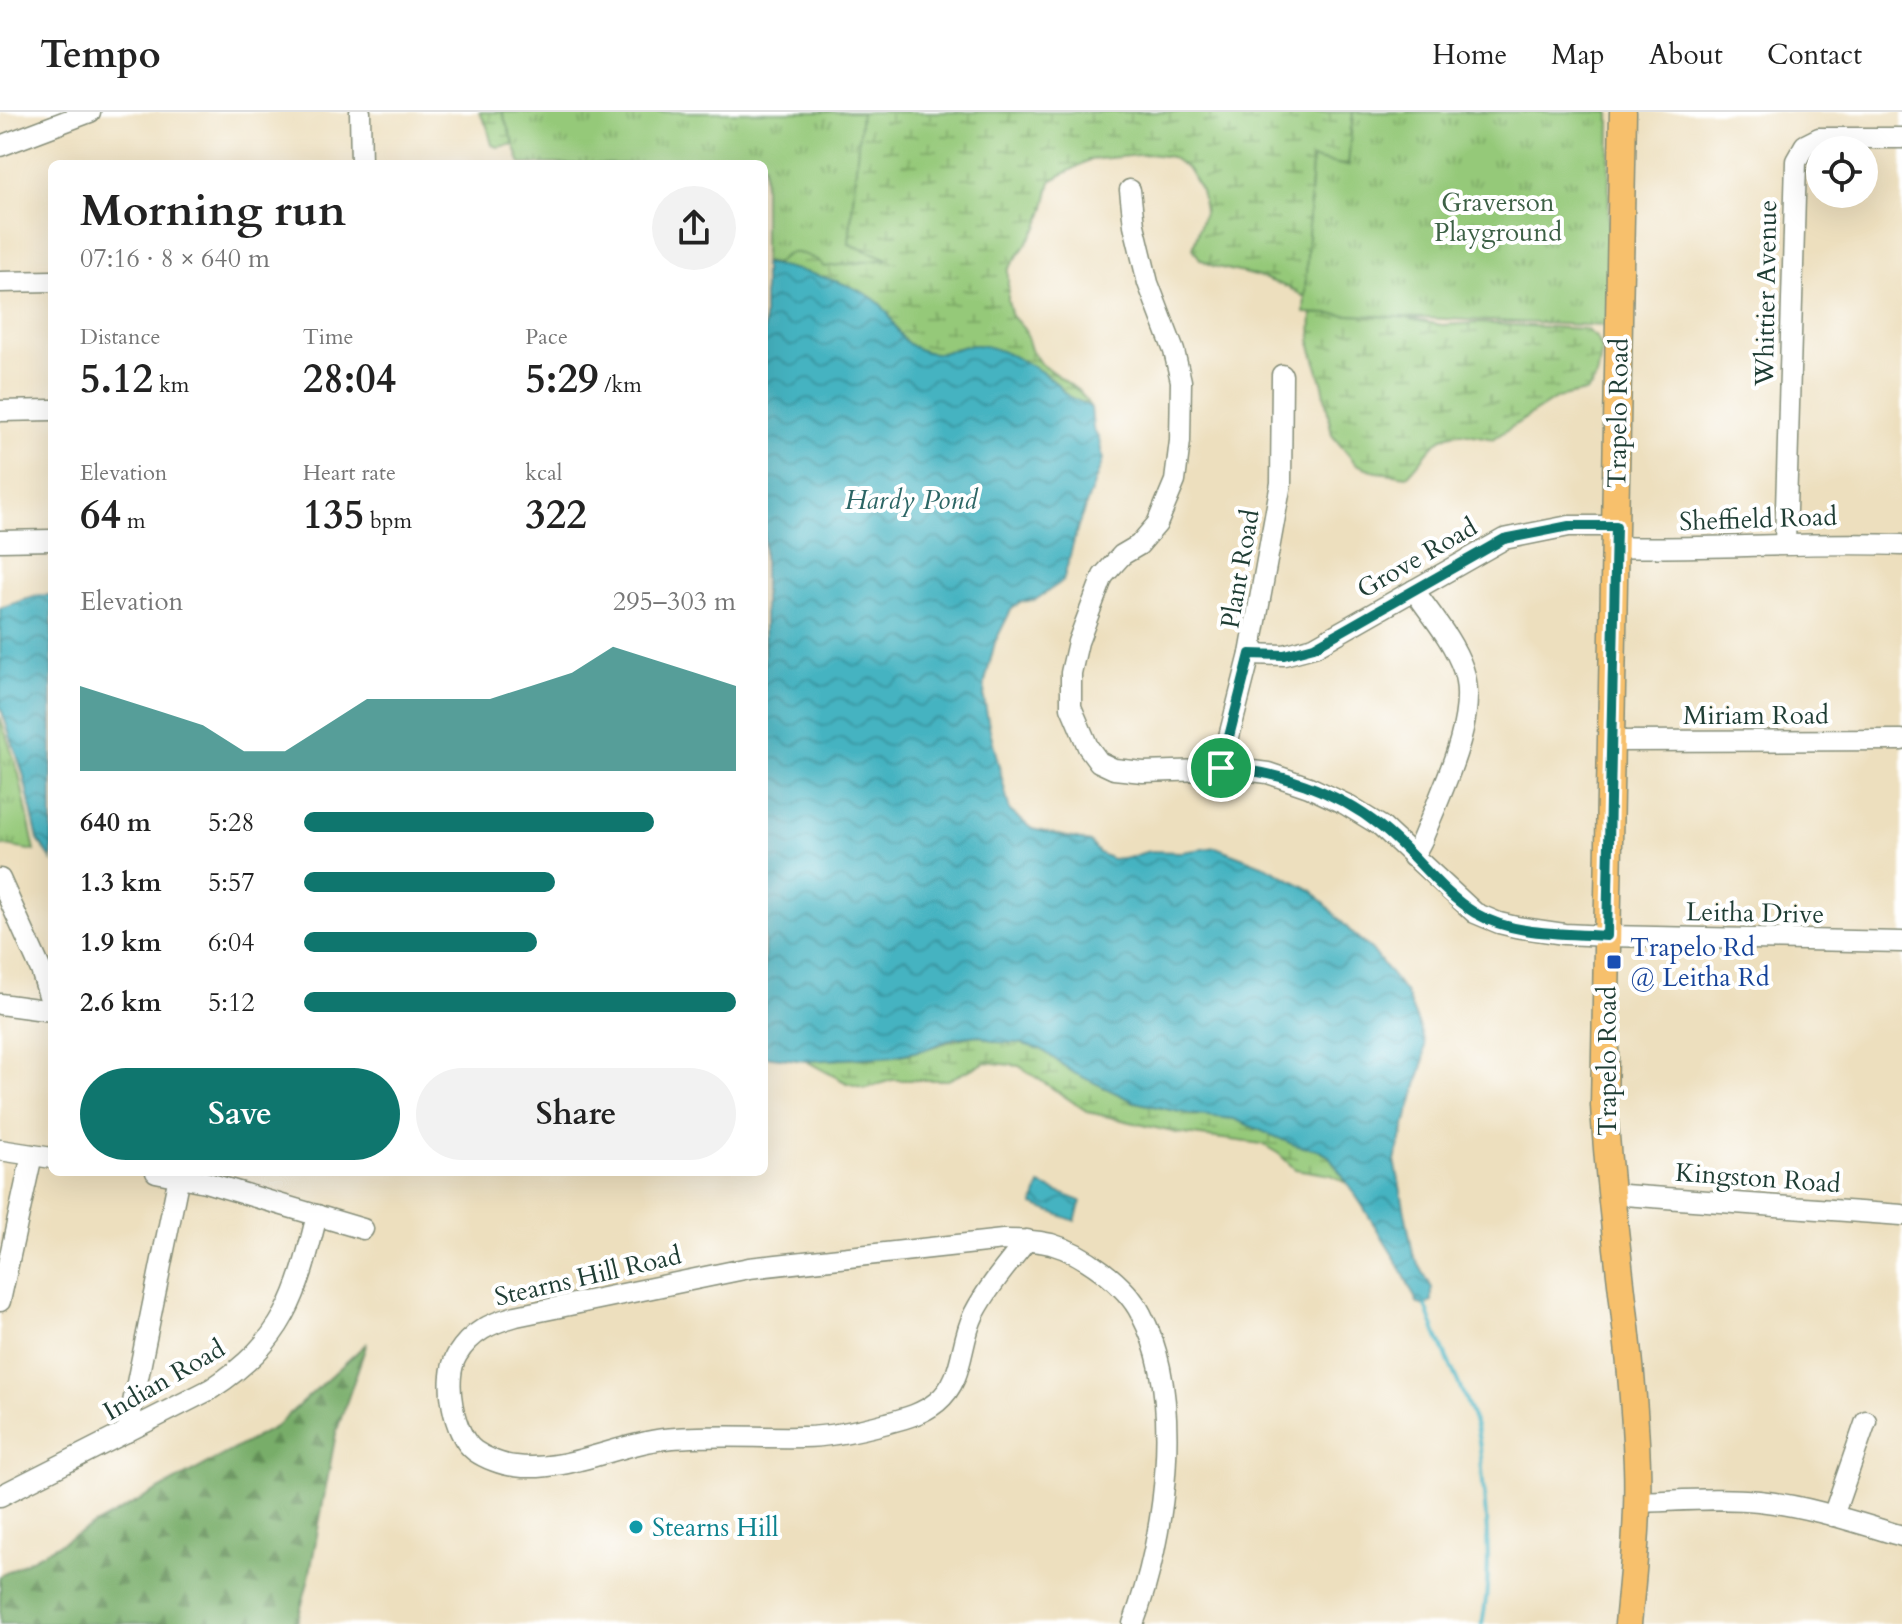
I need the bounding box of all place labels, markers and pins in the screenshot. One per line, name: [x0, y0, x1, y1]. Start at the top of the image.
pin: [1187, 734, 1255, 802]
place label: Trapelo Rd @ Leitha Rd: [1630, 930, 1770, 995]
marker: Trapelo Rd @ Leitha Rd: [1605, 953, 1623, 971]
place label: Stearns Hill: [652, 1510, 779, 1545]
marker: Stearns Hill: [627, 1518, 645, 1536]

